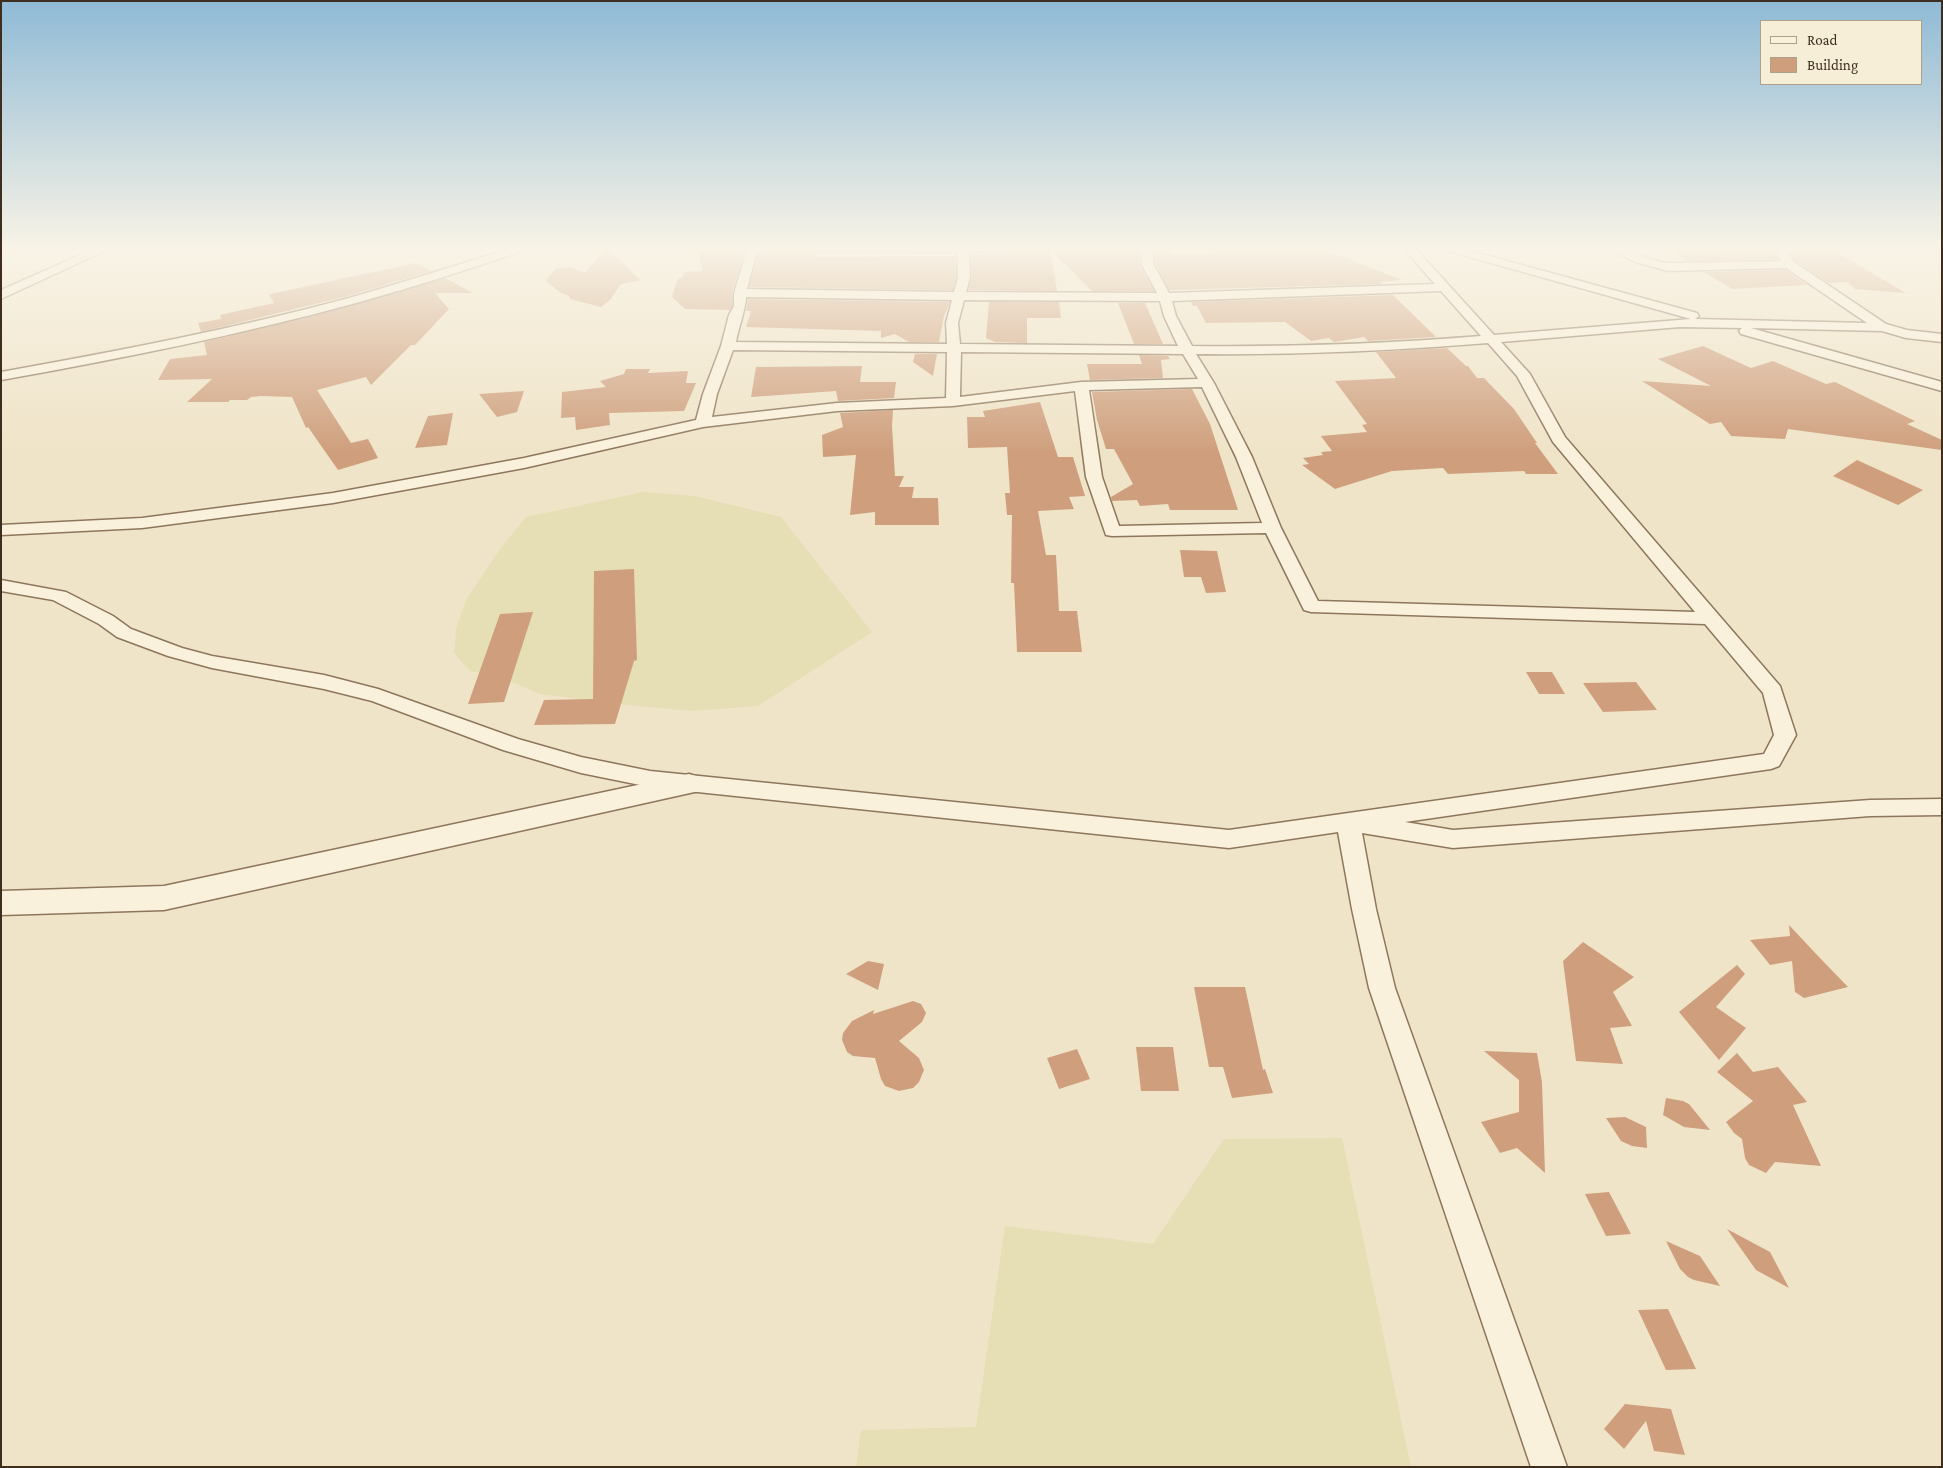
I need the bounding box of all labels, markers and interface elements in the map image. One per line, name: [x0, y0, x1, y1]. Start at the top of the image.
legend: [1760, 20, 1923, 85]
text: Road: [1807, 32, 1837, 48]
text: Building: [1807, 57, 1858, 73]

